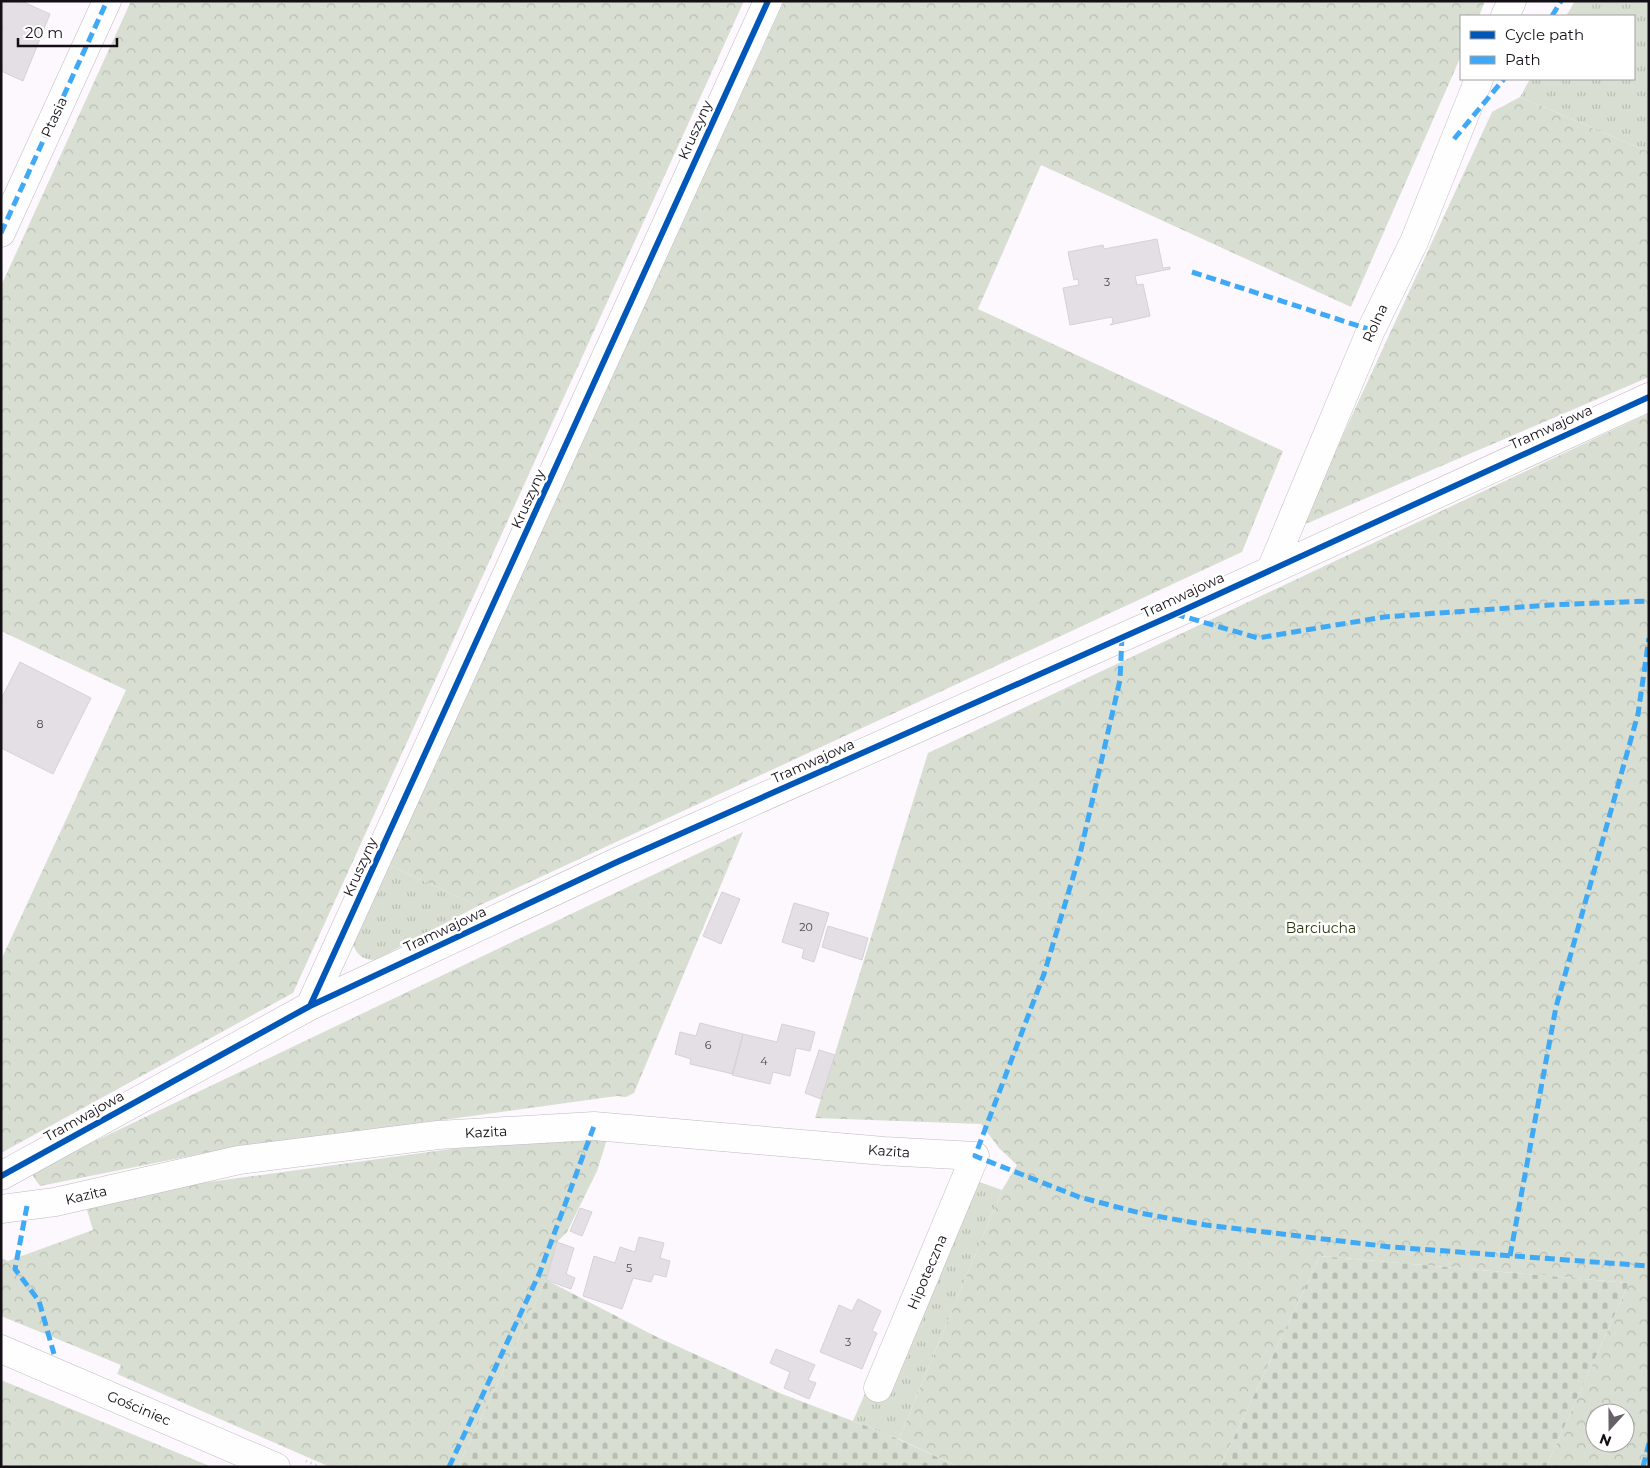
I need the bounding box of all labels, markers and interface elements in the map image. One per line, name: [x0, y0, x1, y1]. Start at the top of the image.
scale bar: [18, 15, 116, 47]
legend: [1460, 15, 1635, 80]
text: 20 m: [25, 23, 63, 42]
text: Cycle path: [1505, 25, 1584, 44]
text: Path: [1505, 50, 1541, 69]
street label: Ptasia: [37, 94, 71, 140]
street label: Kruszyny: [674, 97, 716, 162]
house number: 3: [1104, 275, 1110, 289]
street label: Rolna: [1358, 301, 1392, 345]
street label: Tramwajowa: [1507, 401, 1595, 453]
street label: Kruszyny: [507, 466, 549, 531]
street label: Tramwajowa: [1139, 568, 1227, 622]
house number: 8: [36, 717, 44, 731]
street label: Tramwajowa: [769, 735, 857, 787]
street label: Kruszyny: [339, 834, 381, 899]
street label: Tramwajowa: [401, 902, 489, 956]
park label: Barciucha: [1286, 919, 1356, 937]
house number: 20: [799, 920, 813, 934]
house number: 6: [705, 1038, 712, 1052]
house number: 4: [760, 1054, 768, 1068]
street label: Tramwajowa: [41, 1087, 127, 1145]
street label: Kazita: [464, 1122, 508, 1142]
street label: Kazita: [867, 1141, 911, 1161]
street label: Kazita: [63, 1181, 109, 1209]
street label: Hipoteczna: [903, 1232, 951, 1312]
house number: 5: [626, 1261, 632, 1275]
house number: 3: [845, 1335, 851, 1349]
street label: Gościniec: [104, 1387, 174, 1430]
north arrow: [1585, 1403, 1635, 1453]
text: N: [1597, 1430, 1614, 1451]

